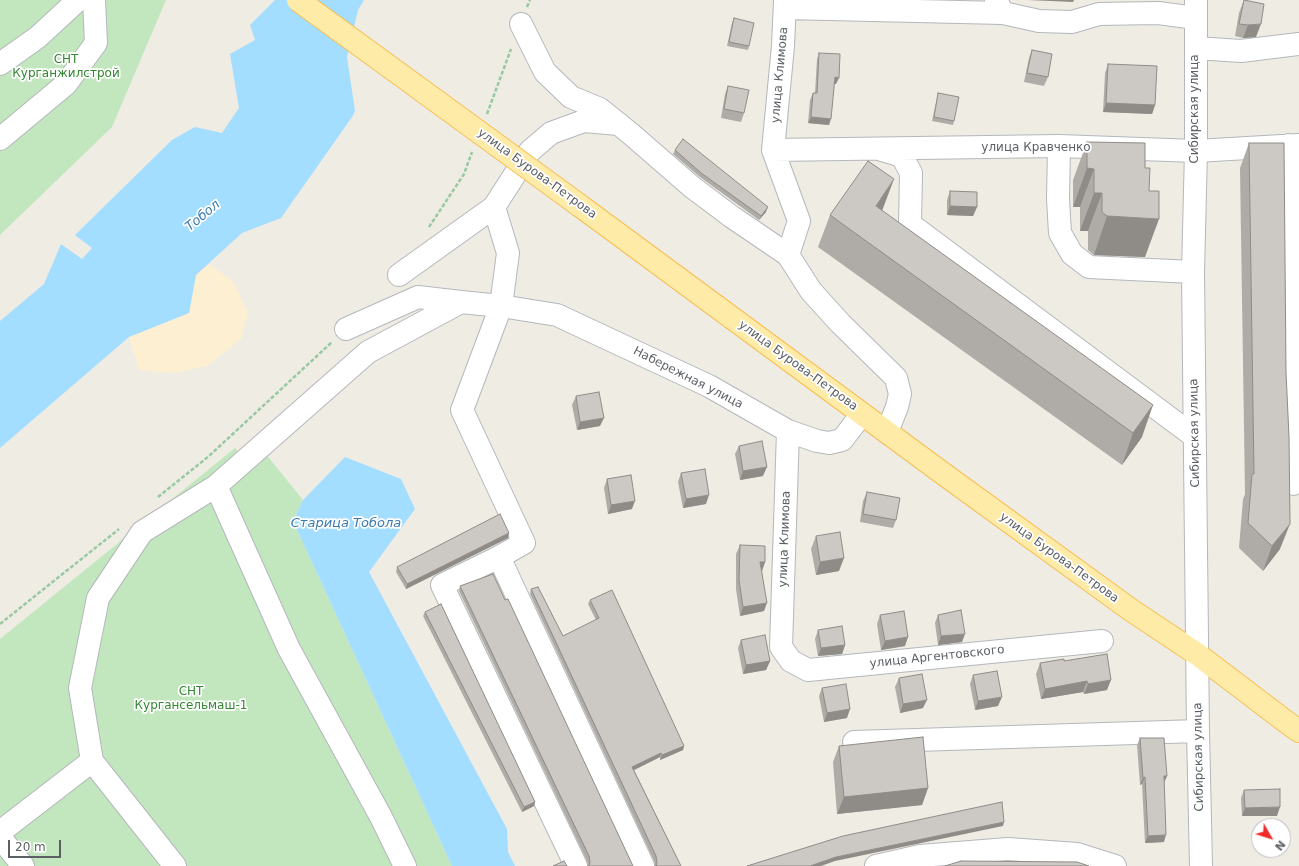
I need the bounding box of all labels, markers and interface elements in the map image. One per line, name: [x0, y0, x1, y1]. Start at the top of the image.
street label: улица Климова: [769, 26, 791, 124]
park label: СНТ Курганжилстрой: [12, 53, 120, 81]
street label: Сибирская улица: [1188, 54, 1202, 164]
street label: улица Бурова-Петрова: [475, 126, 599, 222]
street label: улица Кравченко: [981, 141, 1091, 155]
water label: Тобол: [183, 197, 223, 235]
street label: улица Бурова-Петрова: [736, 318, 860, 414]
street label: Набережная улица: [631, 344, 745, 412]
street label: Сибирская улица: [1187, 378, 1203, 488]
street label: улица Климова: [776, 490, 794, 588]
street label: улица Бурова-Петрова: [997, 510, 1121, 606]
water label: Старица Тобола: [291, 516, 401, 532]
street label: улица Аргентовского: [869, 643, 1005, 671]
park label: СНТ Кургансельмаш-1: [135, 685, 247, 713]
street label: Сибирская улица: [1191, 702, 1207, 812]
north arrow: [1251, 818, 1291, 858]
scale bar: [10, 832, 63, 858]
text: N: [1272, 838, 1288, 853]
text: 20 m: [15, 840, 46, 854]

